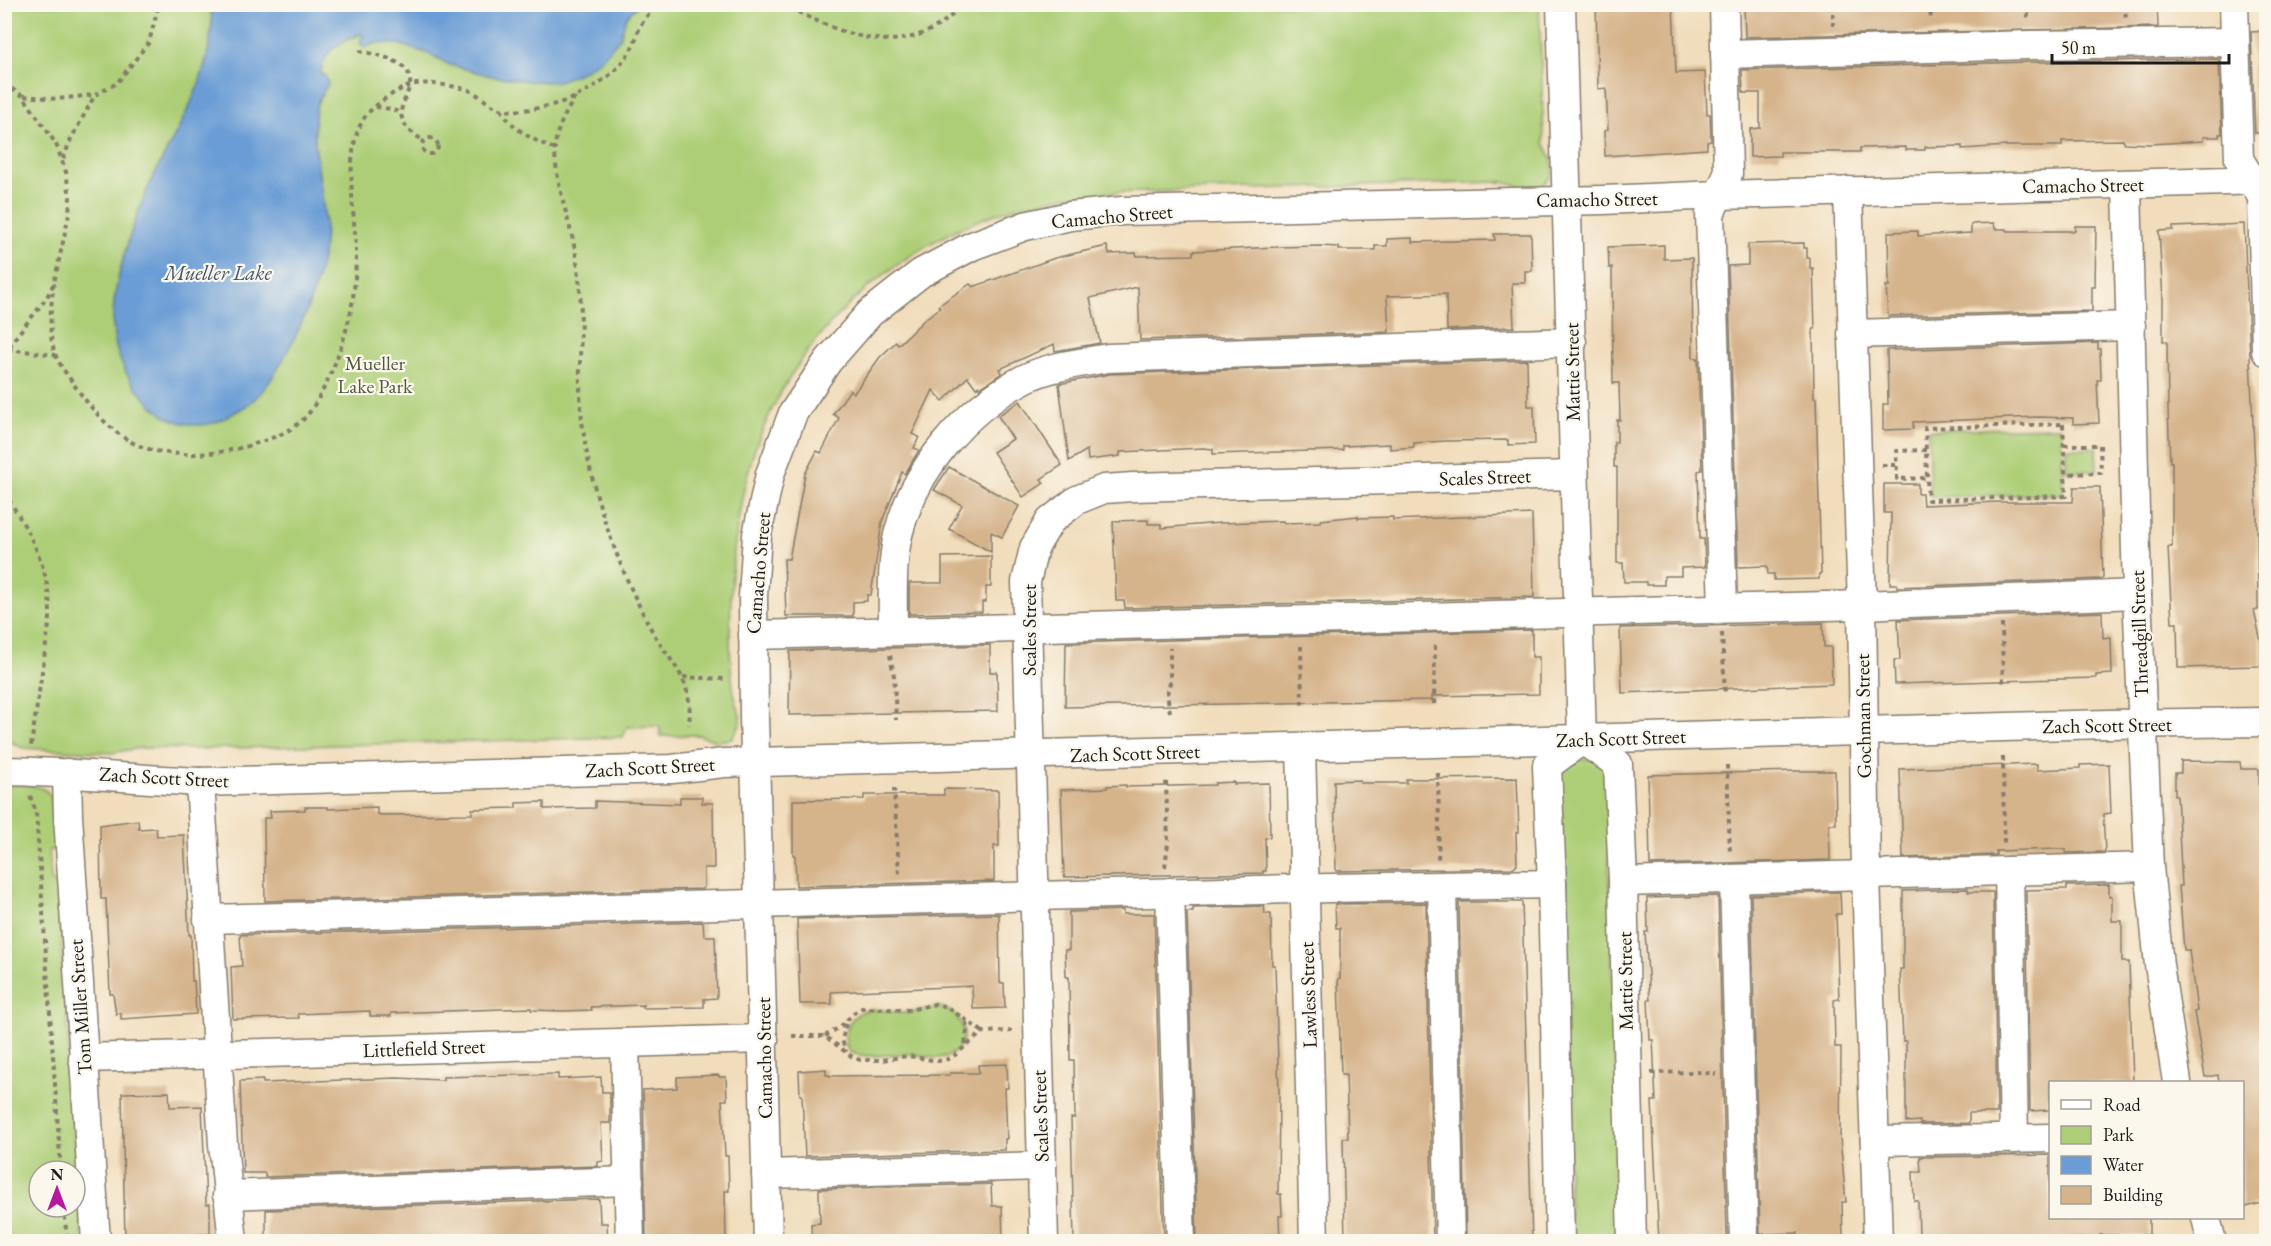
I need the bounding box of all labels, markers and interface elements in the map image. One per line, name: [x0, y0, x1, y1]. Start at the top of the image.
scale bar: [2052, 27, 2229, 65]
text: 50 m: [2061, 36, 2096, 59]
street label: Camacho Street: [2022, 171, 2145, 199]
street label: Camacho Street: [1536, 185, 1659, 213]
street label: Camacho Street: [1050, 198, 1175, 234]
water label: Mueller Lake: [162, 259, 273, 286]
street label: Mattie Street: [1558, 322, 1586, 422]
park label: Mueller Lake Park: [338, 350, 413, 399]
street label: Scales Street: [1439, 462, 1532, 492]
street label: Camacho Street: [740, 510, 776, 635]
street label: Threadgill Street: [2124, 569, 2154, 698]
street label: Scales Street: [1016, 583, 1042, 676]
street label: Gochman Street: [1849, 653, 1877, 779]
street label: Zach Scott Street: [2042, 711, 2173, 739]
street label: Zach Scott Street: [1556, 723, 1687, 753]
street label: Zach Scott Street: [1070, 738, 1201, 768]
street label: Zach Scott Street: [584, 751, 716, 783]
street label: Zach Scott Street: [98, 761, 230, 793]
street label: Mattie Street: [1611, 931, 1639, 1031]
street label: Tom Miller Street: [62, 938, 98, 1076]
street label: Lawless Street: [1293, 941, 1323, 1049]
street label: Camacho Street: [750, 996, 778, 1119]
street label: Littlefield Street: [362, 1033, 487, 1063]
street label: Scales Street: [1025, 1069, 1055, 1162]
legend: [2049, 1081, 2244, 1219]
text: Road: [2103, 1093, 2142, 1116]
text: Park: [2103, 1123, 2134, 1146]
text: Water: [2103, 1153, 2144, 1176]
north arrow: [27, 1159, 87, 1219]
text: N: [51, 1164, 64, 1185]
text: Building: [2103, 1183, 2163, 1206]

